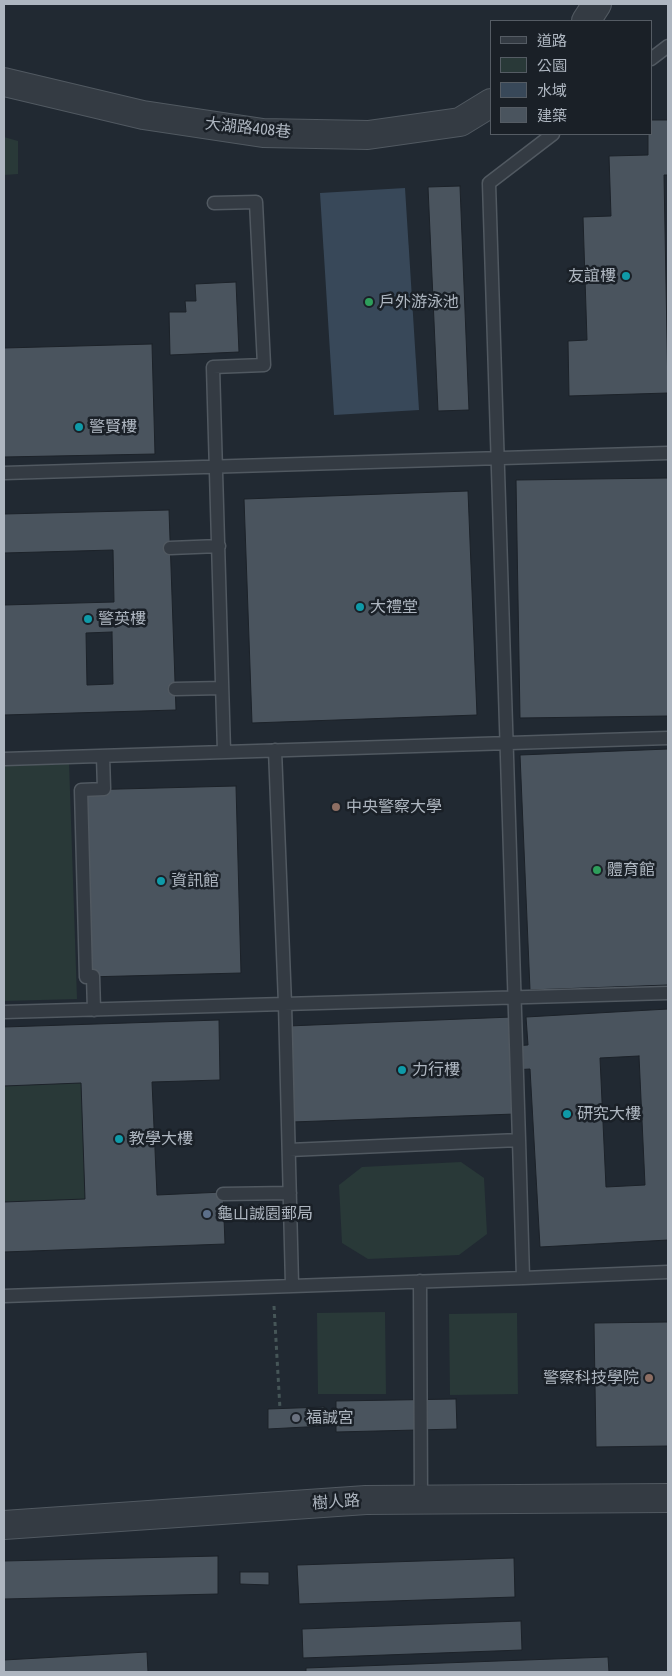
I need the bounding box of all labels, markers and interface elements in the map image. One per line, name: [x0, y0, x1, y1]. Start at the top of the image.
legend: [490, 20, 652, 135]
text: 道路: [537, 32, 567, 49]
text: 公園: [537, 57, 567, 74]
text: 水域: [537, 82, 567, 99]
text: 建築: [537, 107, 567, 124]
street label: 大湖路408巷: [204, 114, 292, 142]
place label: 友誼樓: [568, 266, 616, 286]
marker: 友誼樓: [620, 270, 632, 282]
place label: 戶外游泳池: [379, 292, 459, 312]
marker: 戶外游泳池: [363, 296, 375, 308]
place label: 警賢樓: [89, 417, 137, 437]
marker: 警賢樓: [73, 421, 85, 433]
place label: 大禮堂: [370, 597, 418, 617]
marker: 大禮堂: [354, 601, 366, 613]
place label: 警英樓: [98, 609, 146, 629]
marker: 警英樓: [82, 613, 94, 625]
place label: 中央警察大學: [346, 797, 442, 817]
marker: 中央警察大學: [330, 801, 342, 813]
place label: 體育館: [607, 860, 655, 880]
marker: 體育館: [591, 864, 603, 876]
place label: 資訊館: [171, 871, 219, 891]
marker: 資訊館: [155, 875, 167, 887]
place label: 力行樓: [412, 1060, 460, 1080]
marker: 力行樓: [396, 1064, 408, 1076]
place label: 研究大樓: [577, 1104, 641, 1124]
marker: 研究大樓: [561, 1108, 573, 1120]
place label: 教學大樓: [129, 1129, 193, 1149]
marker: 教學大樓: [113, 1133, 125, 1145]
place label: 龜山誠園郵局: [217, 1204, 313, 1224]
marker: 龜山誠園郵局: [201, 1208, 213, 1220]
place label: 警察科技學院: [543, 1368, 639, 1388]
marker: 警察科技學院: [643, 1372, 655, 1384]
place label: 福誠宮: [306, 1408, 354, 1428]
marker: 福誠宮: [290, 1412, 302, 1424]
street label: 樹人路: [311, 1491, 361, 1513]

